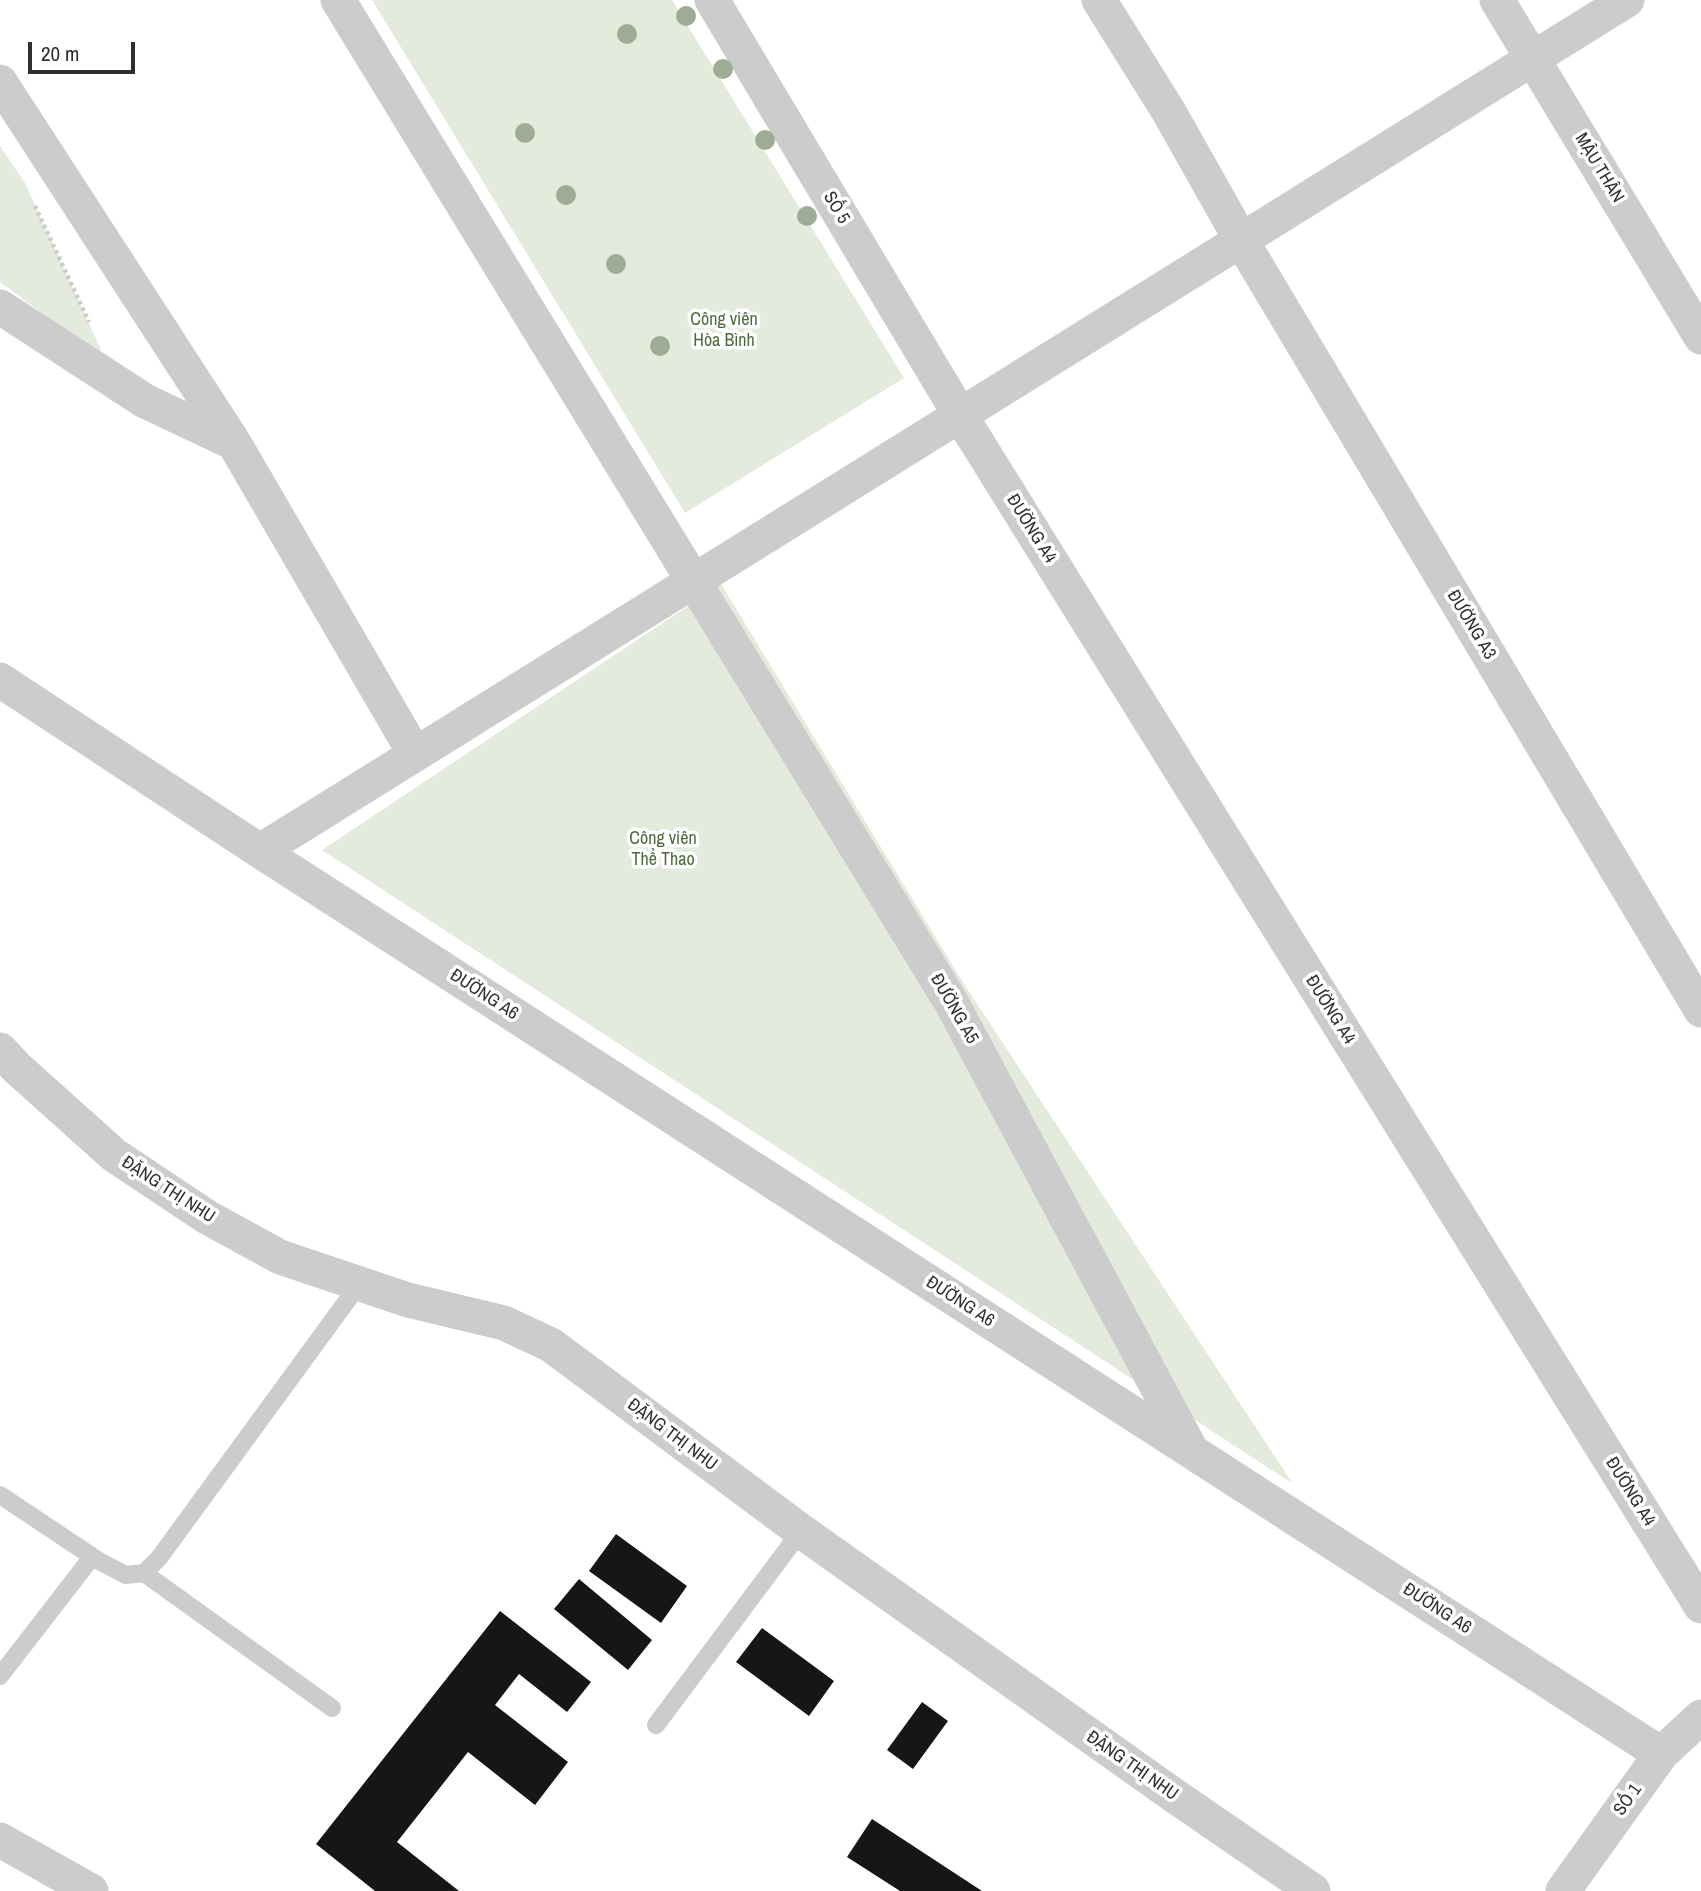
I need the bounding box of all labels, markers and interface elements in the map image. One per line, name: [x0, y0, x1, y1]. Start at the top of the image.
scale bar: [32, 28, 138, 72]
text: 20 m: [41, 39, 79, 68]
street label: MẬU THÂN: [1570, 129, 1628, 207]
street label: SỐ 5: [818, 188, 854, 228]
park label: Công viên Hòa Bình: [690, 309, 758, 352]
street label: ĐƯỜNG A4: [1001, 491, 1061, 567]
street label: ĐƯỜNG A3: [1442, 586, 1500, 664]
park label: Công viên Thể Thao: [629, 828, 697, 870]
street label: ĐƯỜNG A6: [446, 965, 522, 1025]
street label: ĐƯỜNG A5: [925, 970, 983, 1048]
street label: ĐƯỜNG A4: [1300, 972, 1360, 1048]
street label: ĐẶNG THỊ NHU: [117, 1152, 219, 1228]
street label: ĐƯỜNG A6: [922, 1272, 998, 1332]
street label: ĐẶNG THỊ NHU: [623, 1394, 721, 1476]
street label: ĐƯỜNG A4: [1600, 1454, 1660, 1530]
street label: ĐƯỜNG A6: [1399, 1579, 1475, 1639]
street label: ĐẶNG THỊ NHU: [1082, 1727, 1182, 1805]
street label: SỐ 1: [1610, 1780, 1646, 1820]

